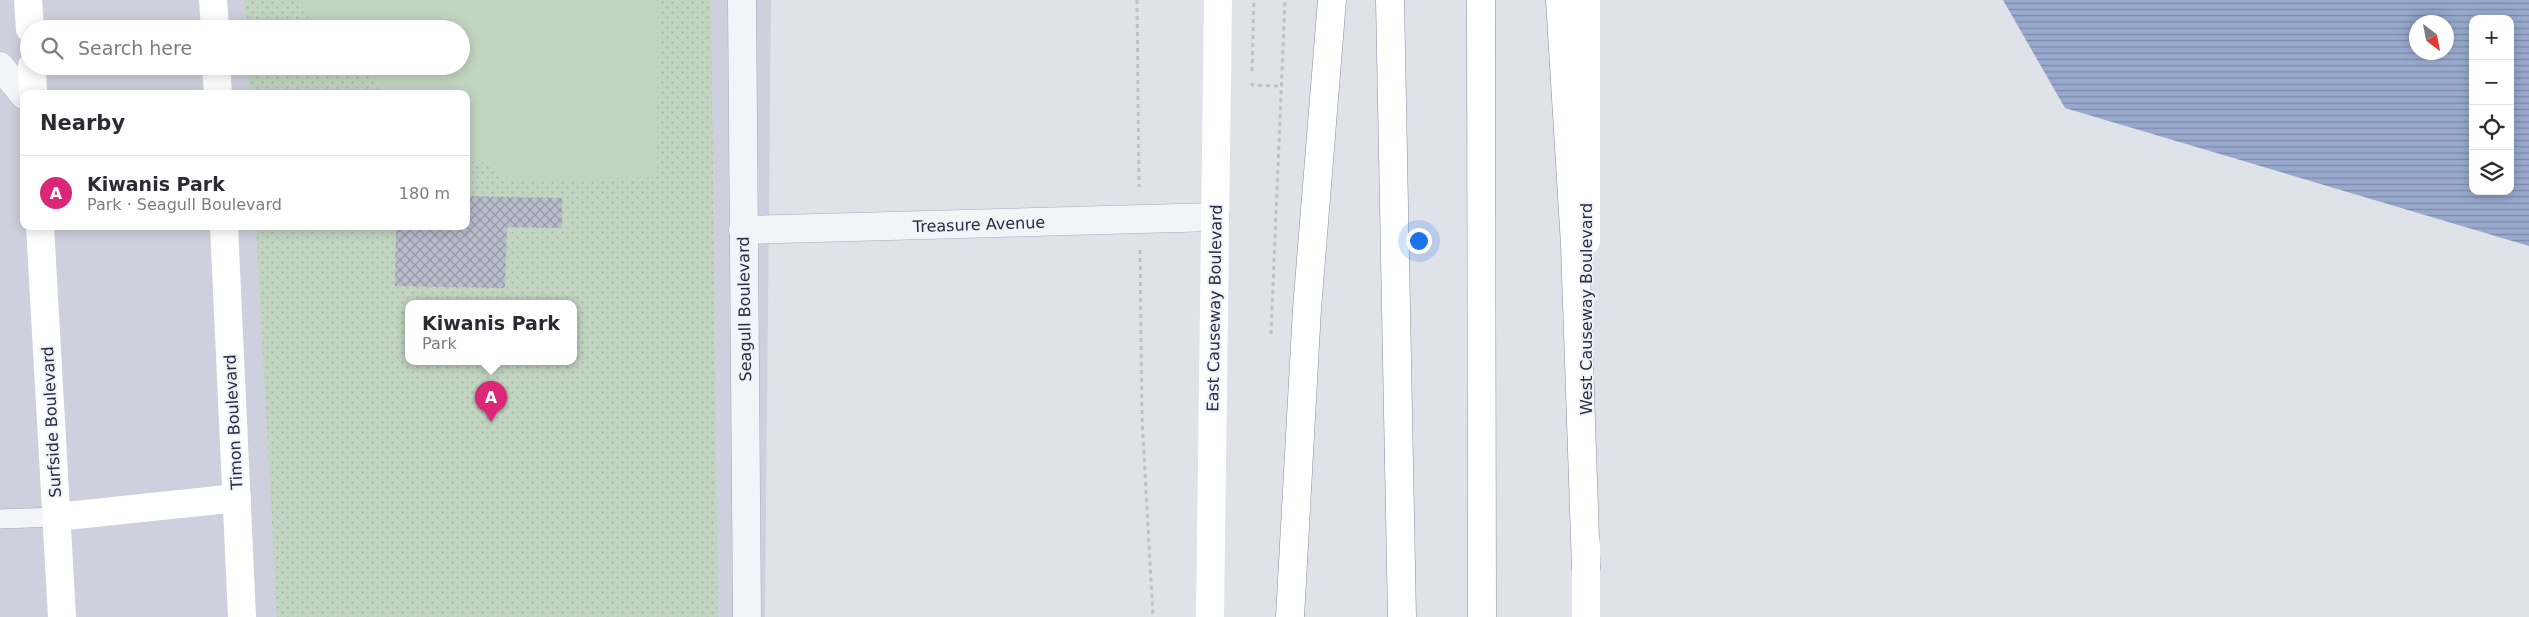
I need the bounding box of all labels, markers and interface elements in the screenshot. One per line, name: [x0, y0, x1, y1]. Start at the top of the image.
north arrow: [2409, 15, 2454, 60]
map controls: [2469, 15, 2514, 195]
button: +: [2469, 15, 2514, 60]
search box: [20, 20, 470, 75]
icon: search: [38, 34, 66, 62]
text: Search here: [78, 37, 192, 59]
button: −: [2469, 60, 2514, 105]
button: locate: [2469, 105, 2514, 150]
text: Nearby: [40, 111, 125, 135]
button: layers: [2469, 150, 2514, 195]
text: Kiwanis Park: [87, 173, 225, 195]
text: A: [50, 184, 62, 203]
text: 180 m: [399, 184, 450, 203]
text: Park · Seagull Boulevard: [87, 195, 282, 214]
street label: West Causeway Boulevard: [1577, 203, 1596, 415]
street label: East Causeway Boulevard: [1203, 204, 1226, 412]
street label: Treasure Avenue: [912, 213, 1045, 236]
your location: [1406, 228, 1432, 254]
street label: Seagull Boulevard: [734, 236, 755, 382]
popup: [405, 300, 577, 365]
text: Kiwanis Park: [422, 312, 560, 334]
text: Park: [422, 334, 457, 353]
street label: Surfside Boulevard: [38, 346, 65, 498]
street label: Timon Boulevard: [220, 354, 247, 491]
pin: A: [475, 381, 507, 422]

